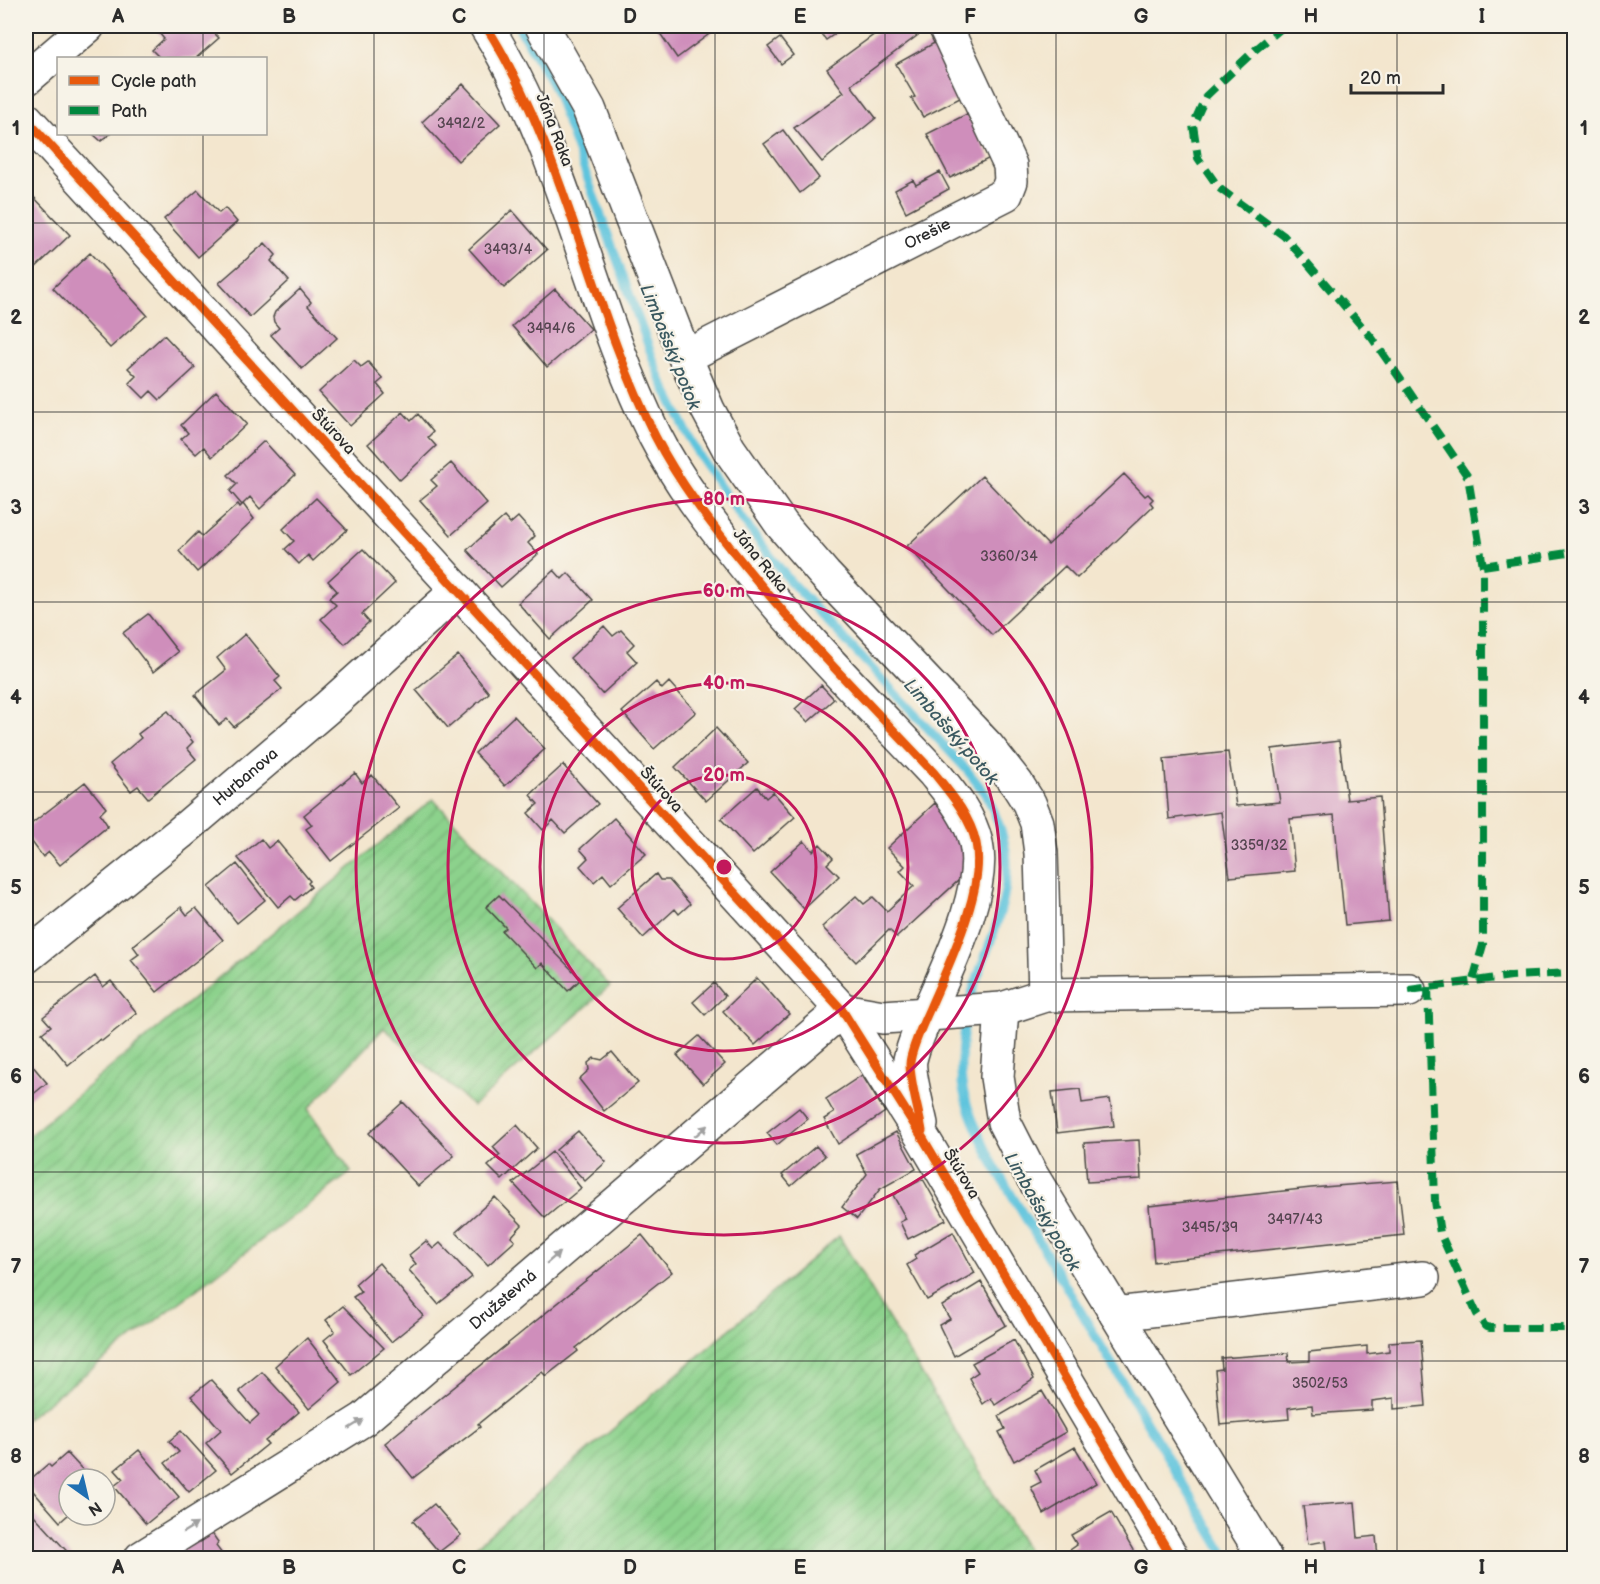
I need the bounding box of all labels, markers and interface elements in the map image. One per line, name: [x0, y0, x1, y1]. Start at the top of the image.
text: A: [111, 5, 125, 29]
text: B: [282, 5, 296, 29]
text: C: [452, 5, 466, 29]
text: D: [623, 5, 637, 29]
text: E: [794, 5, 807, 29]
text: F: [964, 5, 976, 29]
text: G: [1134, 5, 1149, 29]
text: H: [1304, 5, 1318, 29]
text: I: [1479, 5, 1485, 29]
legend: [57, 57, 267, 135]
scale bar: [1351, 57, 1442, 95]
text: 20 m: [1360, 68, 1401, 89]
text: Cycle path: [111, 71, 197, 92]
street label: Jána Raka: [531, 91, 577, 169]
text: Path: [111, 101, 147, 122]
house number: 3492/2: [437, 115, 486, 132]
text: 1: [12, 117, 20, 141]
text: 1: [1580, 117, 1588, 141]
street label: Orešie: [901, 214, 954, 253]
house number: 3493/4: [484, 241, 533, 258]
water label: Limbašský potok: [635, 281, 705, 414]
text: 2: [10, 306, 22, 330]
text: 2: [1578, 306, 1590, 330]
house number: 3494/6: [527, 320, 576, 337]
street label: Štúrova: [307, 404, 360, 459]
text: 80 m: [703, 489, 745, 510]
text: 3: [10, 496, 22, 520]
text: 3: [1578, 496, 1590, 520]
street label: Jána Raka: [729, 525, 791, 597]
house number: 3360/34: [980, 548, 1038, 565]
text: 60 m: [703, 581, 745, 602]
text: 40 m: [703, 673, 745, 694]
water label: Limbašský potok: [899, 675, 1003, 790]
text: 4: [10, 686, 22, 710]
text: 4: [1578, 686, 1590, 710]
street label: Hurbanova: [209, 744, 282, 810]
street label: Štúrova: [635, 762, 688, 817]
text: 20 m: [703, 765, 745, 786]
house number: 3359/32: [1231, 837, 1288, 854]
centre of rings: [714, 857, 734, 877]
text: 5: [10, 876, 22, 900]
text: 5: [1578, 876, 1590, 900]
text: 6: [10, 1065, 22, 1089]
text: 6: [1578, 1065, 1590, 1089]
one-way arrow: [693, 1125, 708, 1138]
street label: Štúrova: [939, 1144, 985, 1203]
water label: Limbašský potok: [1000, 1149, 1085, 1276]
house number: 3497/43: [1267, 1211, 1323, 1228]
house number: 3495/39: [1182, 1219, 1238, 1236]
one-way arrow: [545, 1251, 561, 1264]
text: 7: [10, 1255, 22, 1279]
text: 7: [1578, 1255, 1590, 1279]
street label: Družstevná: [466, 1266, 541, 1334]
house number: 3502/53: [1292, 1375, 1348, 1392]
one-way arrow: [348, 1419, 364, 1430]
text: 8: [10, 1445, 22, 1469]
text: 8: [1578, 1445, 1590, 1469]
north arrow: [57, 1467, 117, 1527]
text: N: [84, 1497, 105, 1519]
one-way arrow: [182, 1522, 198, 1533]
text: A: [111, 1556, 125, 1580]
text: B: [282, 1556, 296, 1580]
text: C: [452, 1556, 466, 1580]
text: D: [623, 1556, 637, 1580]
text: E: [794, 1556, 807, 1580]
text: F: [964, 1556, 976, 1580]
text: G: [1134, 1556, 1149, 1580]
text: H: [1304, 1556, 1318, 1580]
text: I: [1479, 1556, 1485, 1580]

